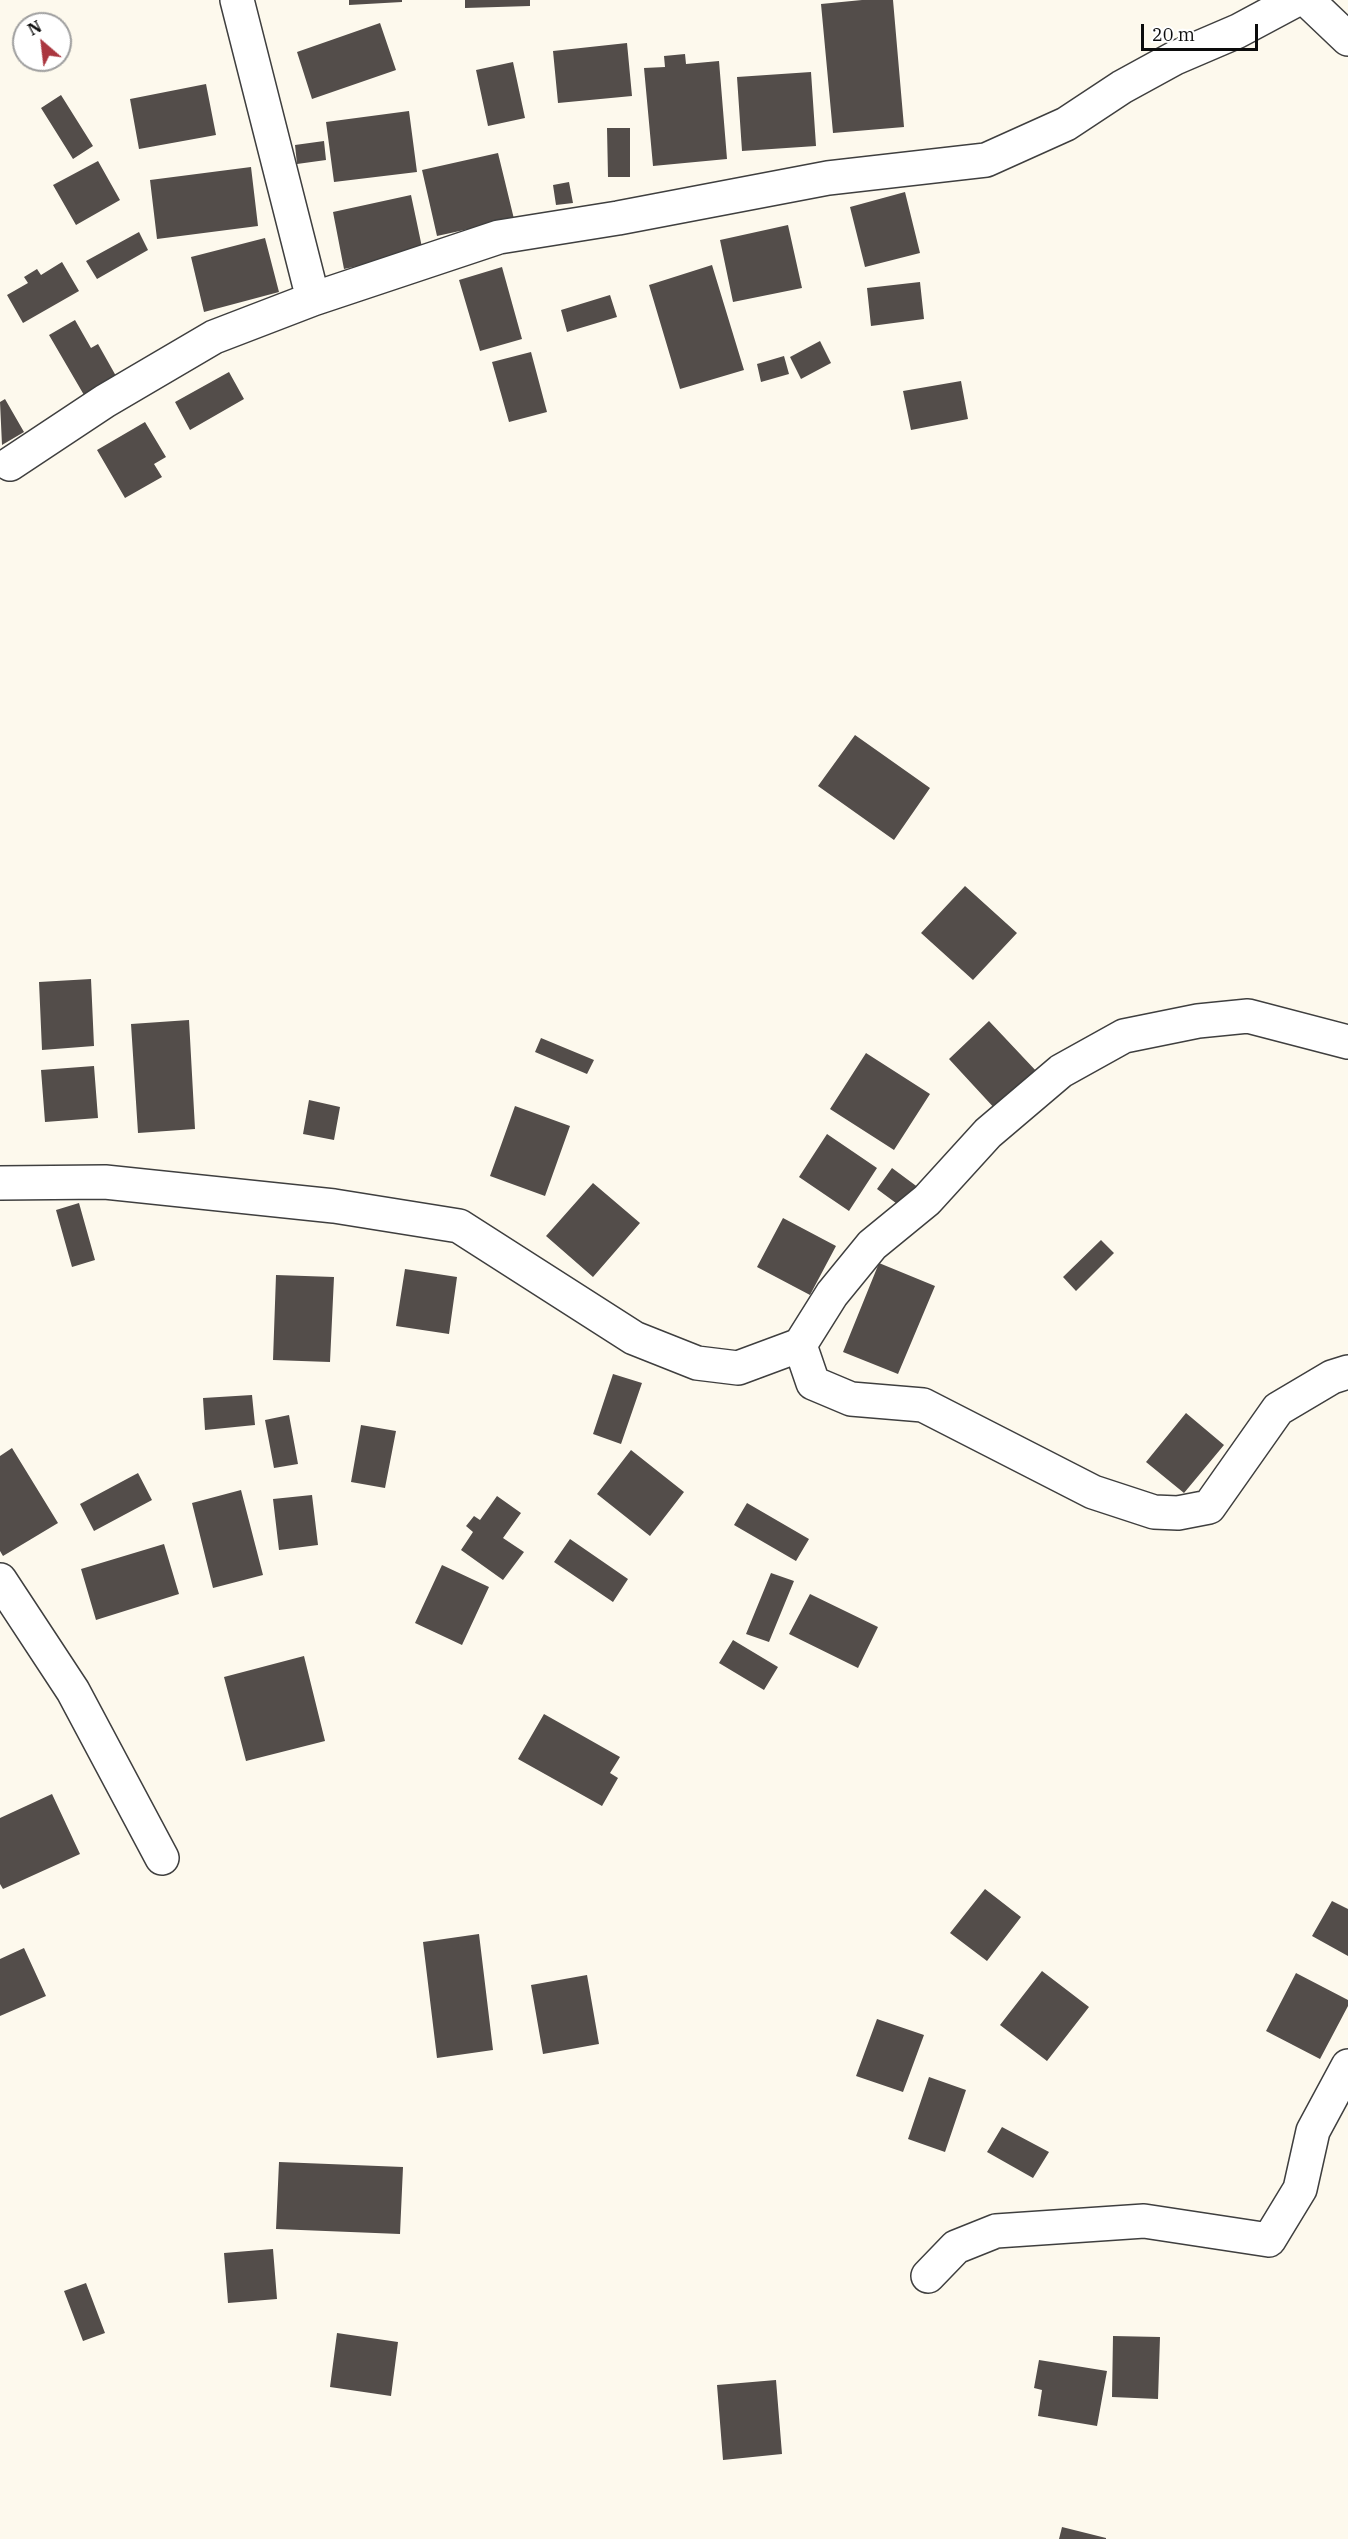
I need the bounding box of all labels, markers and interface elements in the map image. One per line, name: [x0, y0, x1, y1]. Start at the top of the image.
north arrow: [12, 12, 72, 72]
scale bar: [1144, 12, 1261, 50]
text: N: [24, 16, 45, 40]
text: 20 m: [1152, 23, 1195, 46]

